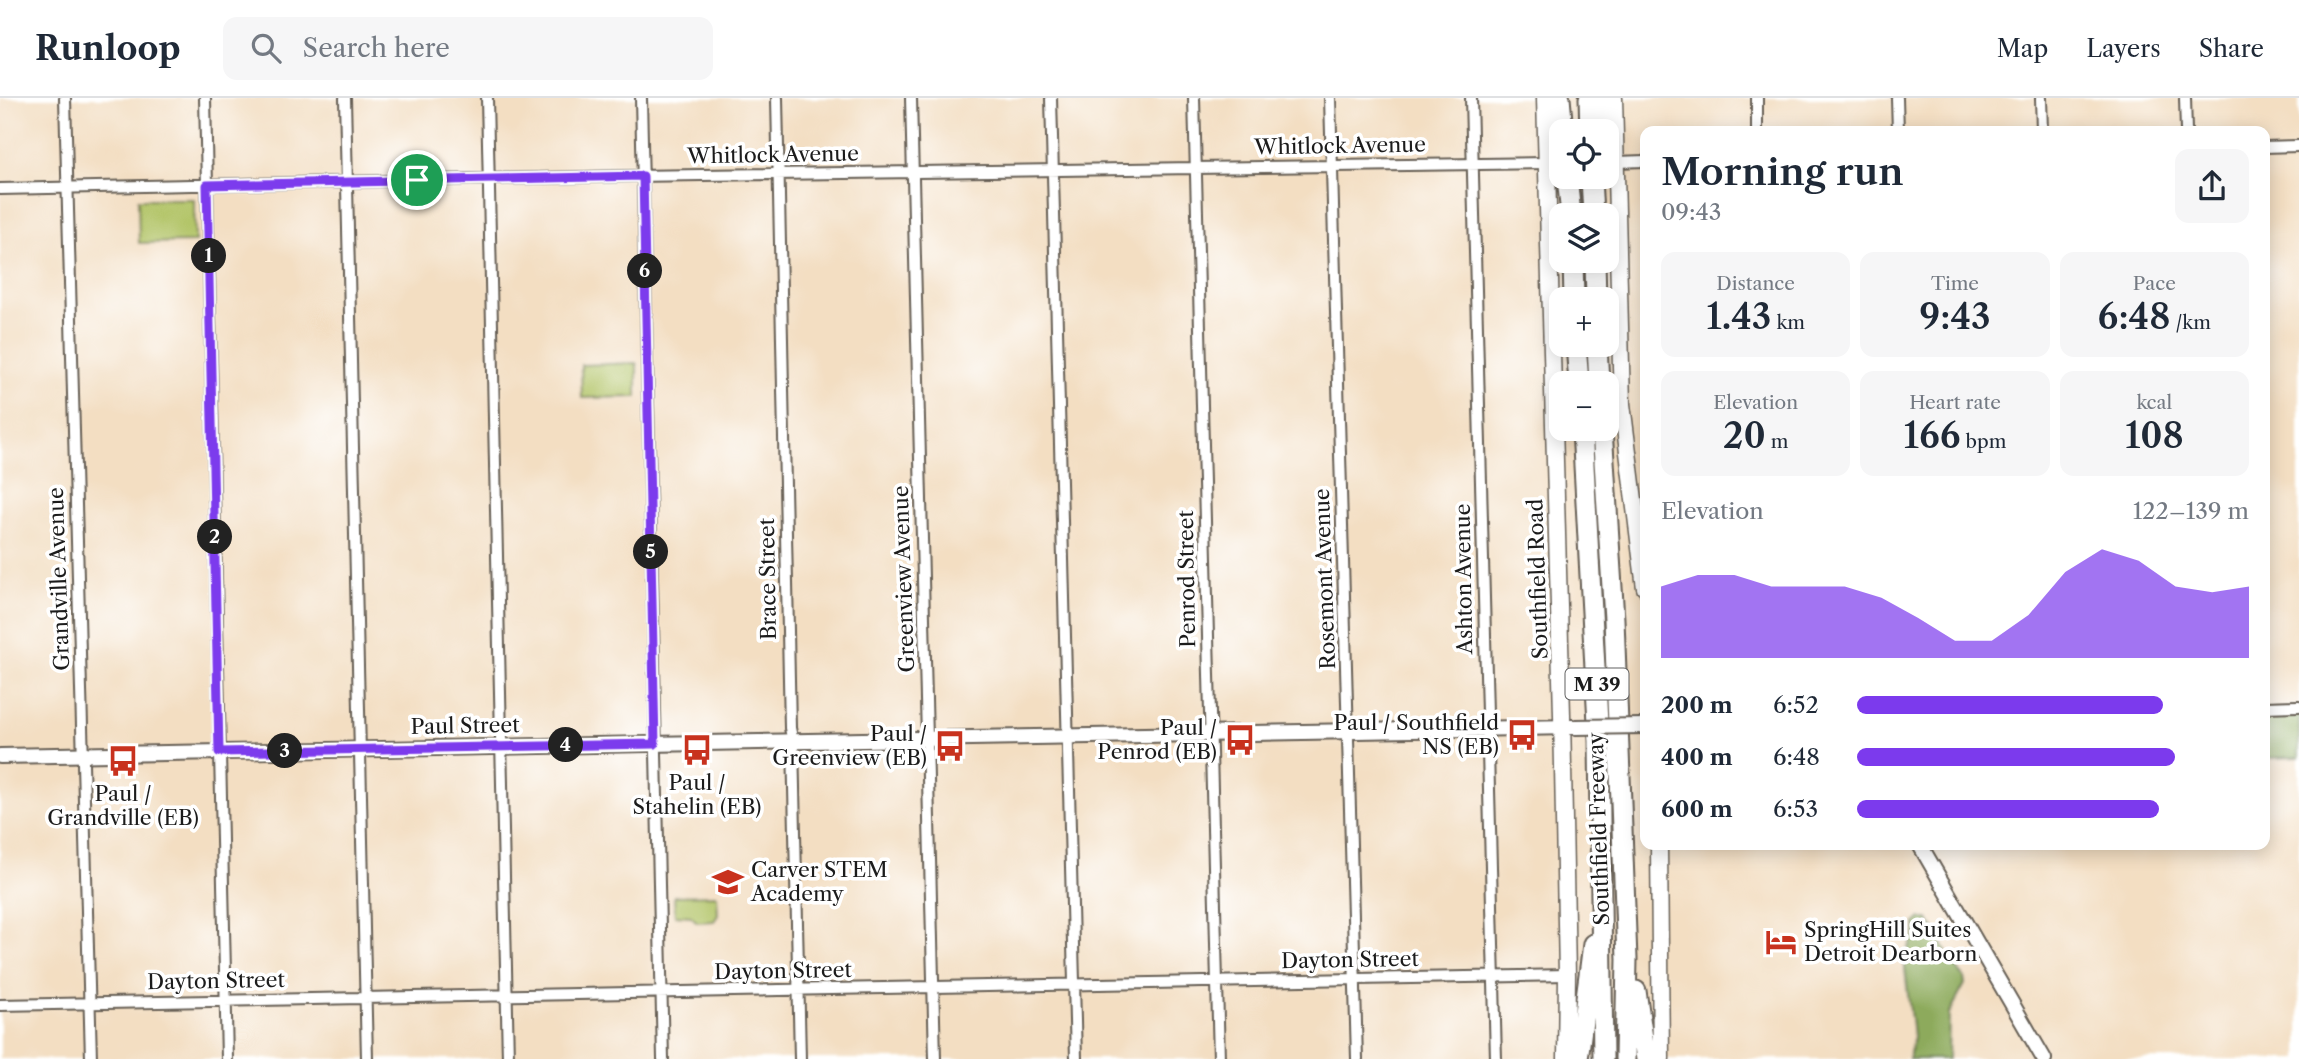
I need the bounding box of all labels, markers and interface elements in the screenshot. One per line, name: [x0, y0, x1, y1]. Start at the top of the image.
search box: [223, 17, 713, 80]
text: Runloop: [35, 28, 181, 69]
icon: search: [247, 29, 285, 67]
text: Search here: [303, 32, 450, 64]
text: Map: [1997, 34, 2048, 63]
text: Layers: [2086, 34, 2161, 63]
text: Share: [2199, 34, 2264, 63]
map controls: [1549, 119, 1619, 441]
button: locate: [1549, 119, 1619, 189]
street label: Whitlock Avenue: [1253, 132, 1426, 160]
street label: Whitlock Avenue: [686, 141, 859, 169]
text: Morning run: [1661, 148, 1904, 195]
button: share: [2175, 149, 2249, 223]
pin: [387, 150, 447, 210]
icon: arrive: [398, 161, 436, 199]
text: 09:43: [1661, 198, 1721, 226]
button: layers: [1549, 203, 1619, 273]
pin: 1: [192, 238, 227, 274]
text: 1: [204, 244, 213, 267]
pin: 6: [628, 254, 662, 288]
text: 6: [639, 259, 650, 282]
text: Distance: [1716, 272, 1795, 295]
text: Time: [1931, 272, 1979, 295]
text: Pace: [2133, 272, 2176, 295]
button: +: [1549, 287, 1619, 357]
text: 1.43: [1706, 295, 1771, 338]
text: 9:43: [1919, 295, 1991, 338]
text: 6:48: [2098, 295, 2170, 338]
text: km: [1771, 311, 1805, 334]
text: /km: [2170, 311, 2211, 334]
button: −: [1549, 371, 1619, 441]
text: Elevation: [1713, 391, 1798, 414]
text: Heart rate: [1909, 391, 2001, 414]
text: kcal: [2136, 391, 2172, 414]
text: 20: [1723, 414, 1766, 457]
text: 166: [1904, 414, 1961, 457]
text: 108: [2125, 414, 2184, 457]
text: m: [1766, 430, 1788, 453]
text: bpm: [1961, 430, 2006, 453]
street label: Greenview Avenue: [888, 485, 919, 673]
street label: Grandville Avenue: [43, 487, 74, 671]
street label: Rosemont Avenue: [1309, 488, 1340, 670]
text: Elevation: [1661, 497, 1764, 525]
text: 122–139 m: [2133, 497, 2249, 525]
street label: Southfield Road: [1522, 498, 1553, 660]
street label: Ashton Avenue: [1450, 503, 1477, 656]
street label: Penrod Street: [1173, 509, 1200, 648]
street label: Brace Street: [754, 517, 781, 640]
pin: 2: [198, 520, 232, 555]
text: 2: [209, 525, 220, 548]
pin: 5: [634, 534, 668, 570]
text: 5: [645, 540, 656, 563]
road number: M 39: [1566, 668, 1628, 699]
text: 200 m: [1661, 691, 1733, 719]
text: 6:52: [1773, 691, 1819, 719]
place label: Paul / Southfield NS (EB): [1333, 710, 1499, 759]
street label: Paul Street: [410, 712, 520, 739]
place label: Paul / Penrod (EB): [1097, 715, 1217, 764]
bus stop icon: Paul / Southfield NS (EB): [1505, 718, 1539, 752]
place label: Paul / Greenview (EB): [772, 721, 927, 770]
bus stop icon: Paul / Penrod (EB): [1223, 723, 1257, 757]
pin: 4: [548, 728, 584, 762]
bus stop icon: Paul / Greenview (EB): [933, 729, 967, 763]
street label: Southfield Freeway: [1583, 732, 1614, 926]
text: 4: [560, 733, 571, 756]
bus stop icon: Paul / Stahelin (EB): [680, 733, 714, 767]
pin: 3: [268, 734, 302, 768]
text: 3: [279, 739, 290, 762]
text: 400 m: [1661, 743, 1733, 771]
text: 6:48: [1773, 743, 1820, 771]
bus stop icon: Paul / Grandville (EB): [106, 744, 140, 778]
place label: Paul / Stahelin (EB): [633, 770, 761, 819]
place label: Paul / Grandville (EB): [47, 781, 199, 830]
text: 600 m: [1661, 795, 1733, 823]
text: 6:53: [1773, 795, 1818, 823]
place label: Carver STEM Academy: [750, 857, 888, 906]
school or university icon: Carver STEM Academy: [711, 865, 745, 899]
place label: SpringHill Suites Detroit Dearborn: [1804, 917, 1977, 966]
hotel icon: SpringHill Suites Detroit Dearborn: [1764, 925, 1798, 959]
street label: Dayton Street: [1281, 946, 1420, 973]
street label: Dayton Street: [714, 957, 853, 984]
street label: Dayton Street: [147, 967, 286, 994]

